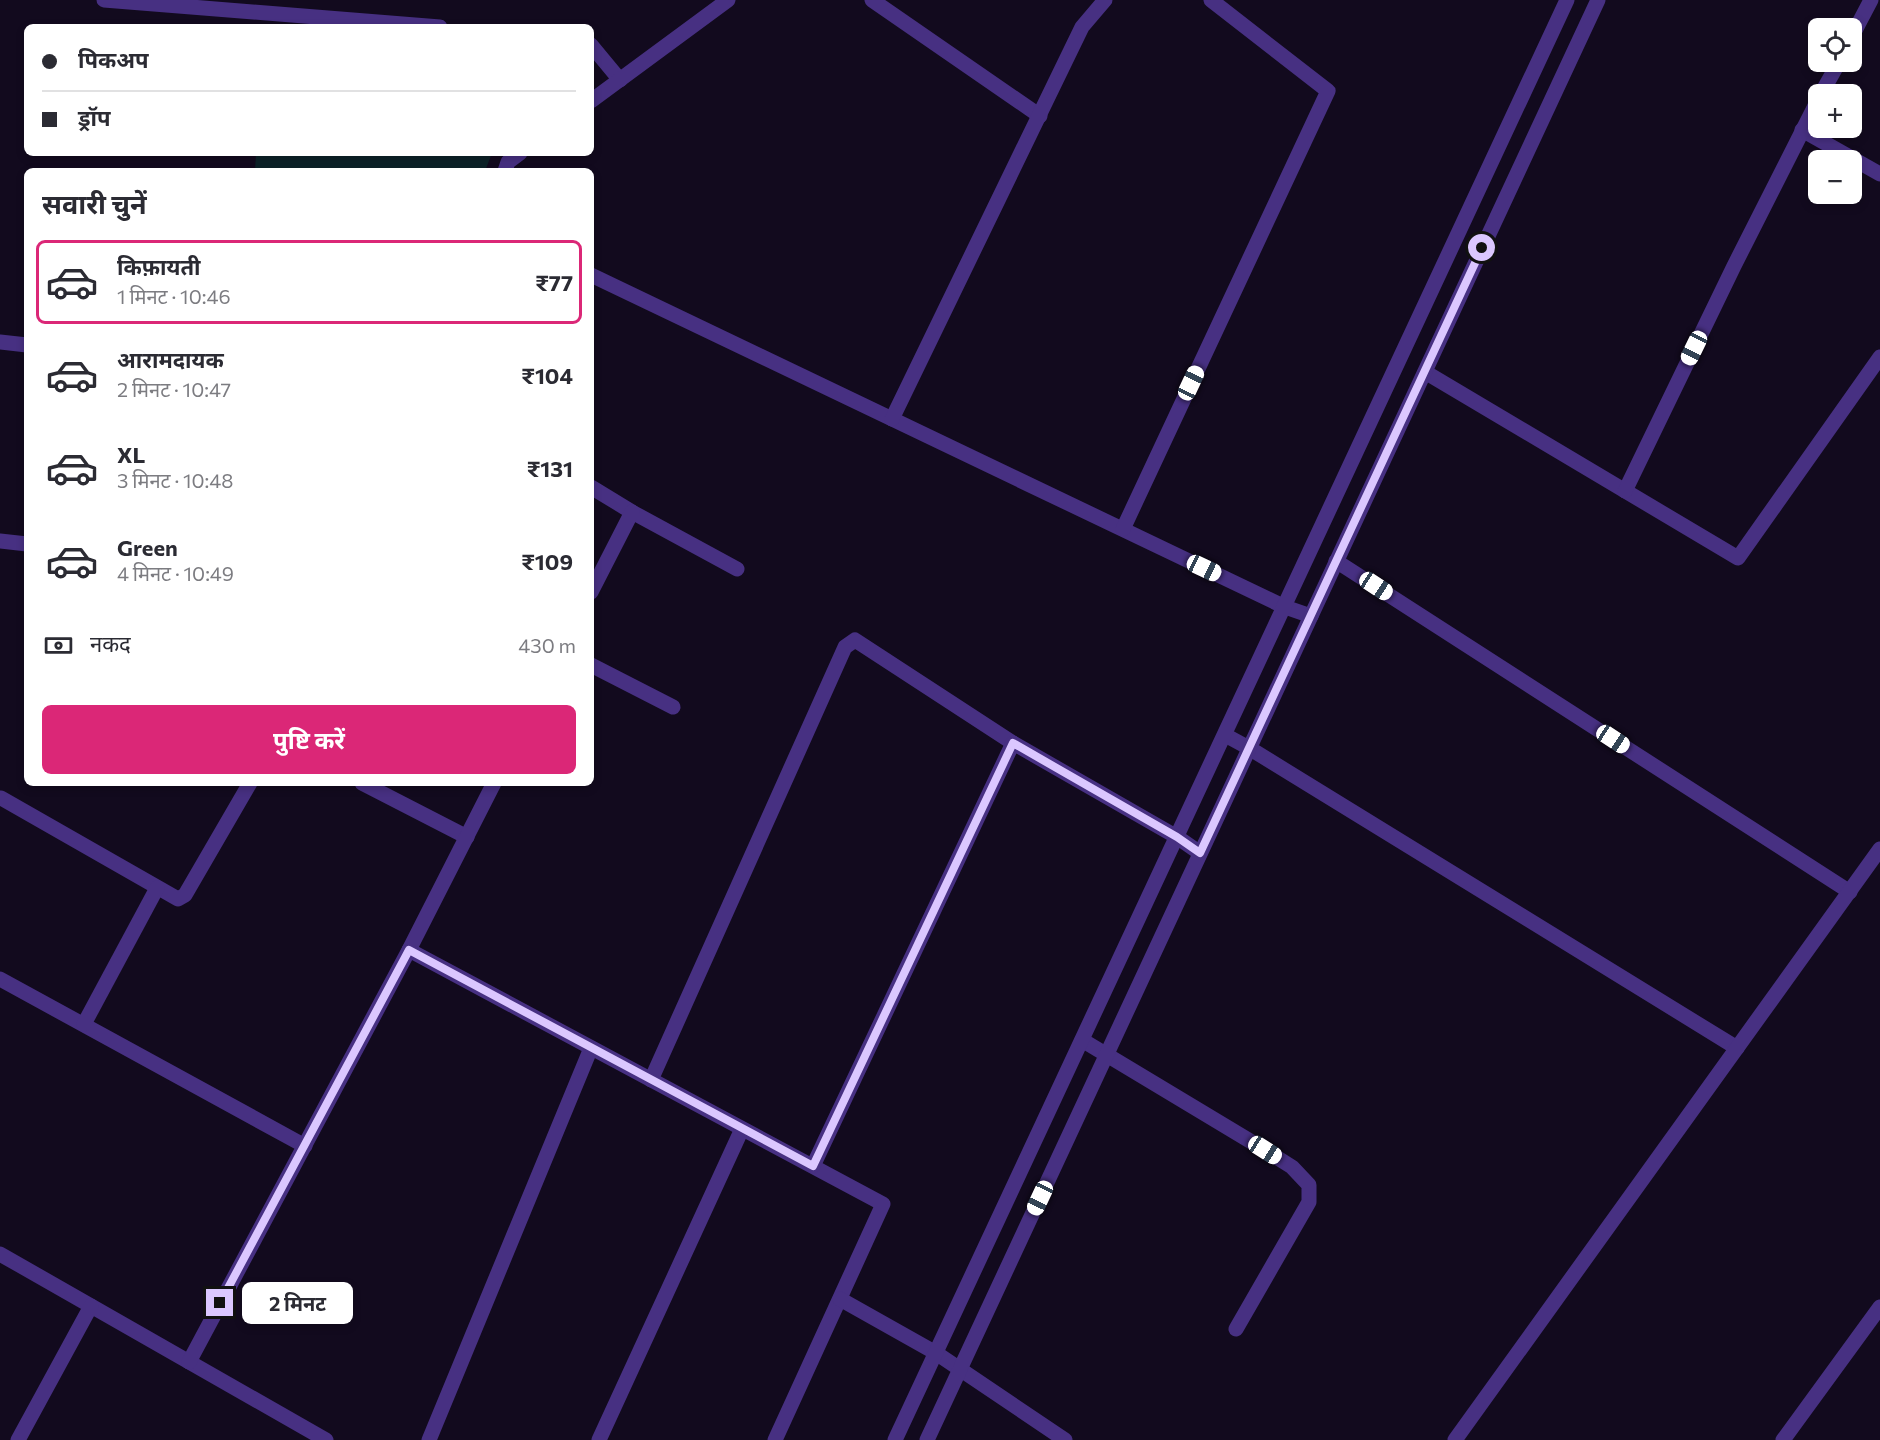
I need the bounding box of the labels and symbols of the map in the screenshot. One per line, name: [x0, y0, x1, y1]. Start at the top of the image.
route start: [1468, 234, 1495, 261]
car: [1678, 328, 1710, 368]
car: [1175, 363, 1207, 403]
car: [1184, 552, 1224, 584]
car: [1356, 569, 1396, 603]
car: [1593, 722, 1633, 756]
car: [1245, 1133, 1285, 1167]
car: [1024, 1178, 1056, 1218]
callout: 2 मिनट: [241, 1282, 352, 1324]
route end: [206, 1289, 233, 1316]

